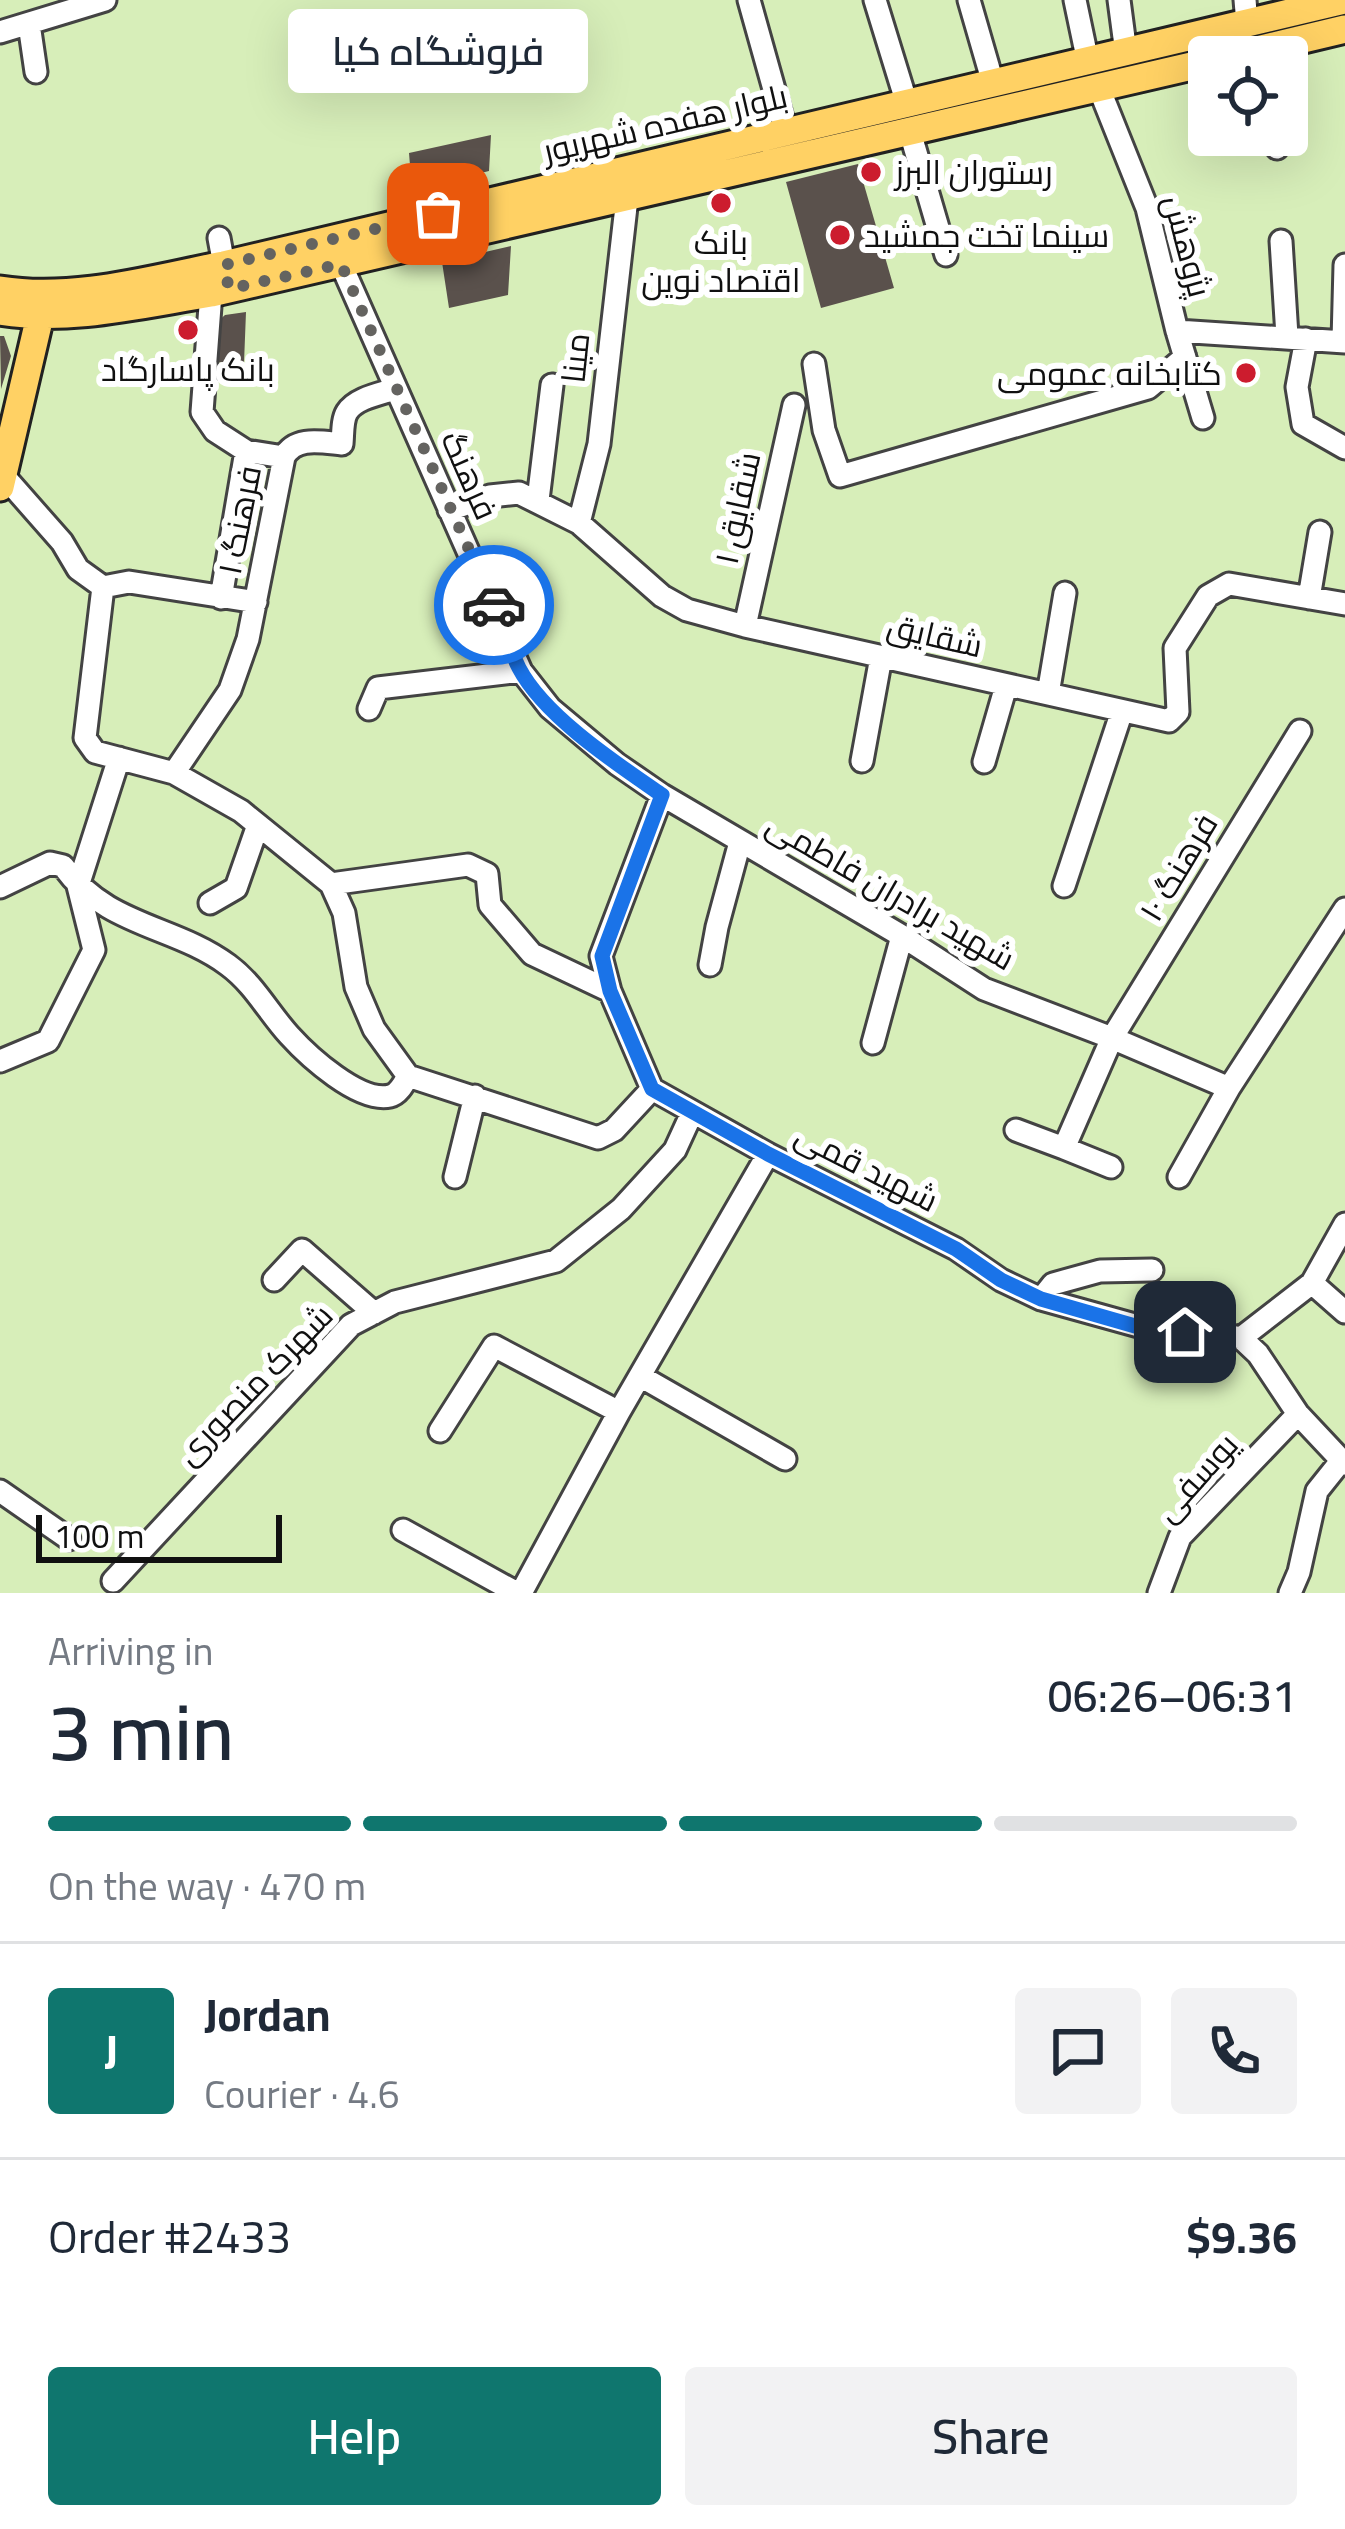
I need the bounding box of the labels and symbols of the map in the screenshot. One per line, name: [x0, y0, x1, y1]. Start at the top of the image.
callout: فروشگاه کیا: [288, 10, 588, 94]
street label: بلوار هفده شهریور: [534, 65, 794, 182]
place label: رستوران البرز: [893, 141, 1053, 203]
marker: رستوران البرز: [858, 159, 884, 185]
pin: [387, 163, 489, 265]
street label: پژوهش: [1145, 188, 1231, 304]
marker: بانک اقتصاد نوین: [708, 190, 734, 216]
place label: سینما تخت جمشید: [864, 204, 1109, 266]
place label: بانک اقتصاد نوین: [641, 211, 801, 311]
marker: سینما تخت جمشید: [827, 222, 853, 248]
marker: بانک پاسارگاد: [175, 317, 201, 343]
street label: مینا: [542, 330, 608, 386]
place label: بانک پاسارگاد: [101, 338, 275, 400]
place label: کتابخانه عمومی: [997, 342, 1222, 404]
marker: کتابخانه عمومی: [1233, 360, 1259, 386]
street label: فرهنگ: [423, 420, 517, 530]
street label: شقایق ۱: [695, 446, 779, 570]
street label: فرهنگ ۱: [198, 460, 280, 580]
courier: [434, 545, 554, 665]
street label: شقایق: [881, 594, 989, 676]
street label: شهید برادران فاطمی: [754, 794, 1028, 988]
street label: فرهنگ ۱۰: [1121, 800, 1235, 934]
street label: شهید قمی: [784, 1104, 950, 1230]
pin: [1134, 1281, 1236, 1383]
street label: شهرک منصوری: [159, 1287, 349, 1481]
street label: یوسفی: [1138, 1417, 1254, 1537]
scale bar: [36, 1509, 282, 1562]

